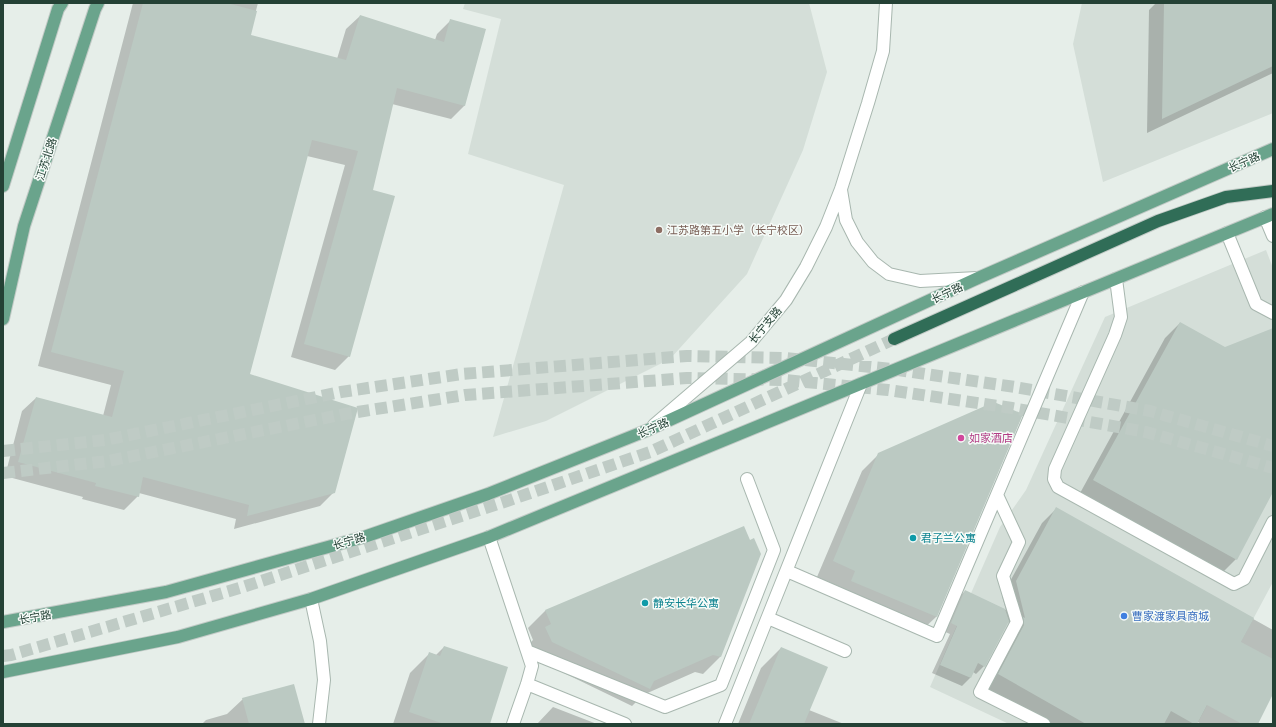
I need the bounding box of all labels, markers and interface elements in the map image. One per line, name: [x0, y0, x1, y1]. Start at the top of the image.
street label: 江苏北路: [32, 136, 60, 182]
street label: 长宁路: [1226, 148, 1262, 176]
place label: 江苏路第五小学（长宁校区）: [667, 222, 810, 238]
marker: 江苏路第五小学（长宁校区）: [654, 225, 664, 235]
street label: 长宁路: [929, 279, 965, 307]
street label: 长宁支路: [745, 303, 785, 347]
street label: 长宁路: [635, 414, 671, 442]
place label: 如家酒店: [969, 430, 1013, 446]
marker: 如家酒店: [956, 433, 966, 443]
street label: 长宁路: [331, 529, 367, 553]
place label: 君子兰公寓: [921, 530, 976, 546]
marker: 君子兰公寓: [908, 533, 918, 543]
place label: 静安长华公寓: [653, 595, 719, 611]
marker: 静安长华公寓: [640, 598, 650, 608]
street label: 长宁路: [17, 606, 53, 628]
place label: 曹家渡家具商城: [1132, 608, 1209, 624]
marker: 曹家渡家具商城: [1119, 611, 1129, 621]

